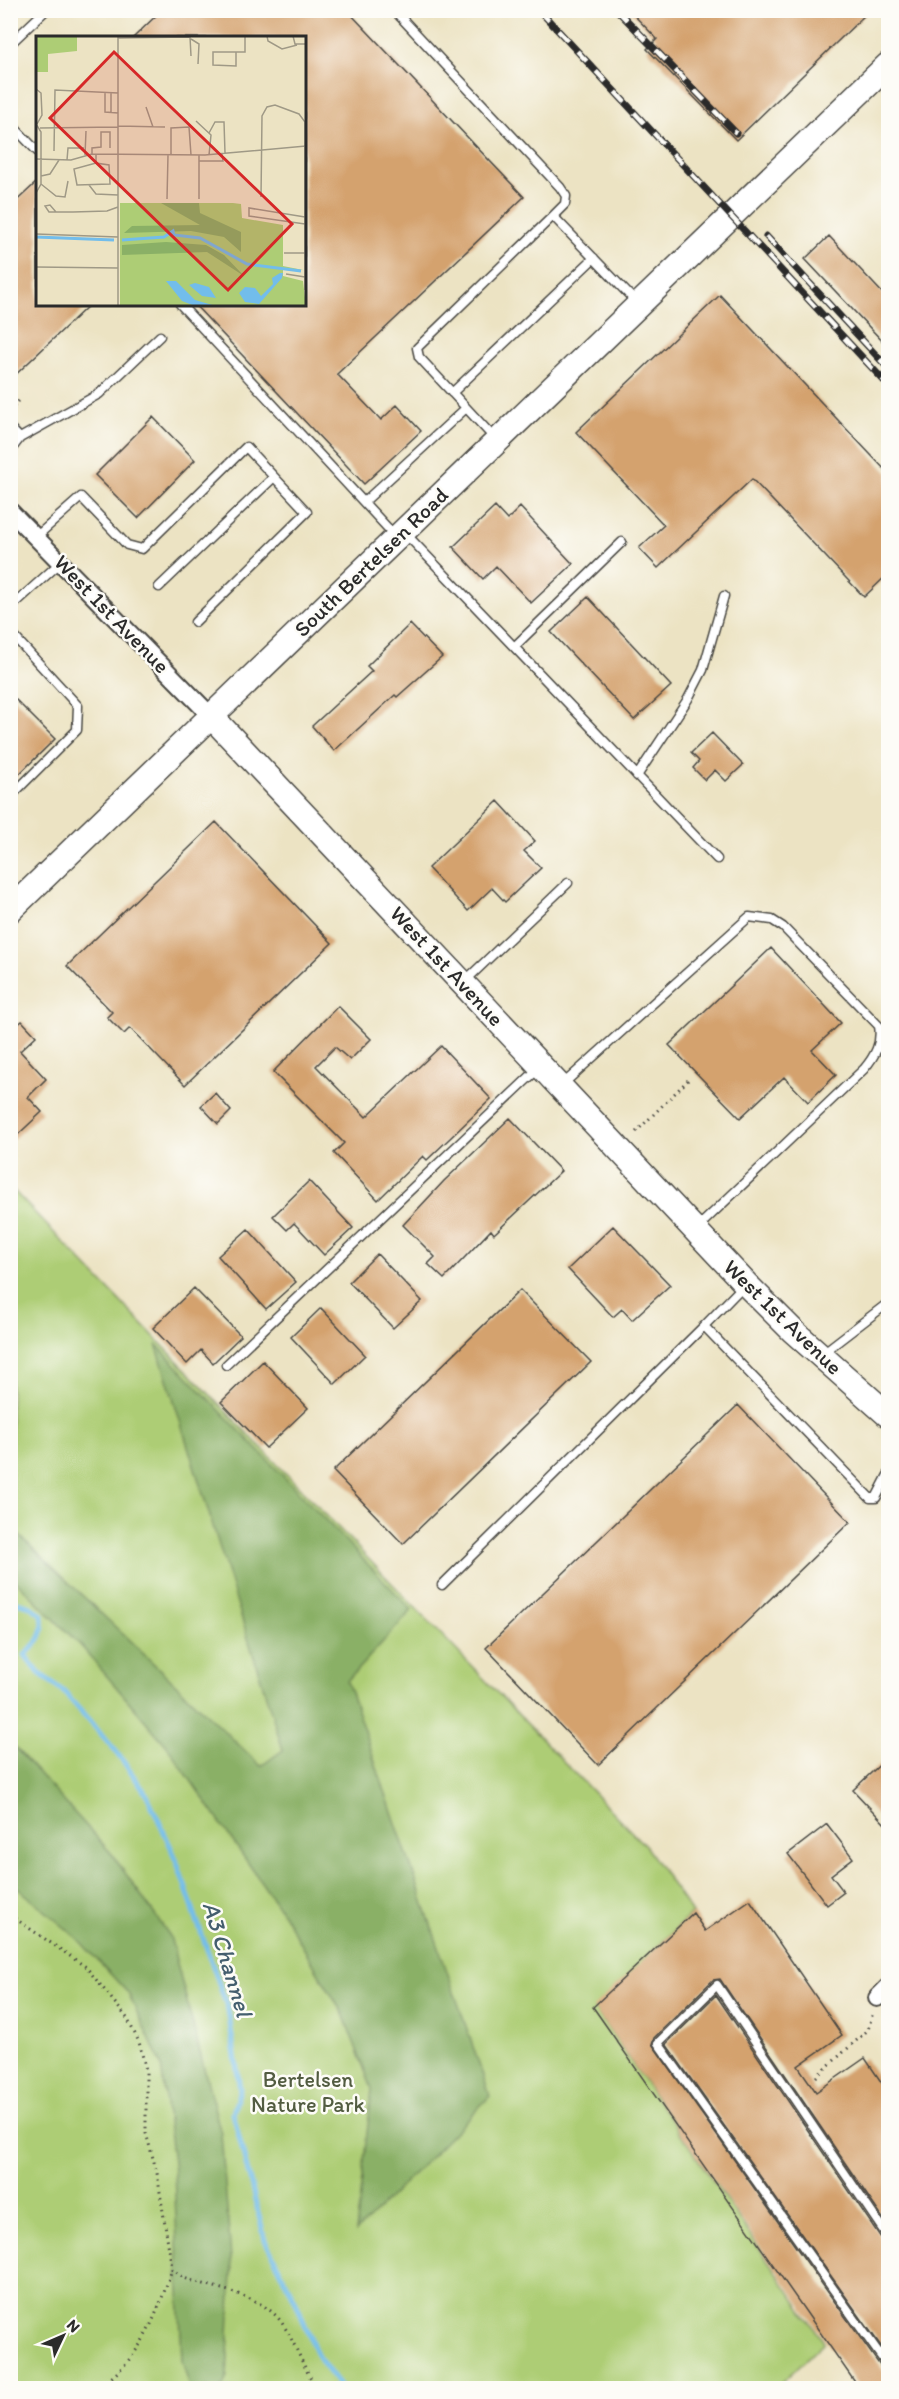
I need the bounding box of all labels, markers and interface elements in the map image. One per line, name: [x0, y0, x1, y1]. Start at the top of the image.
inset map: [36, 36, 306, 306]
street label: South Bertelsen Road: [288, 481, 454, 642]
street label: West 1st Avenue: [49, 549, 175, 679]
street label: West 1st Avenue: [384, 900, 510, 1032]
street label: West 1st Avenue: [718, 1254, 848, 1380]
water label: A3 Channel: [197, 1898, 260, 2022]
park label: Bertelsen Nature Park: [251, 2066, 366, 2118]
north arrow: [33, 2306, 93, 2366]
text: N: [63, 2315, 84, 2336]

